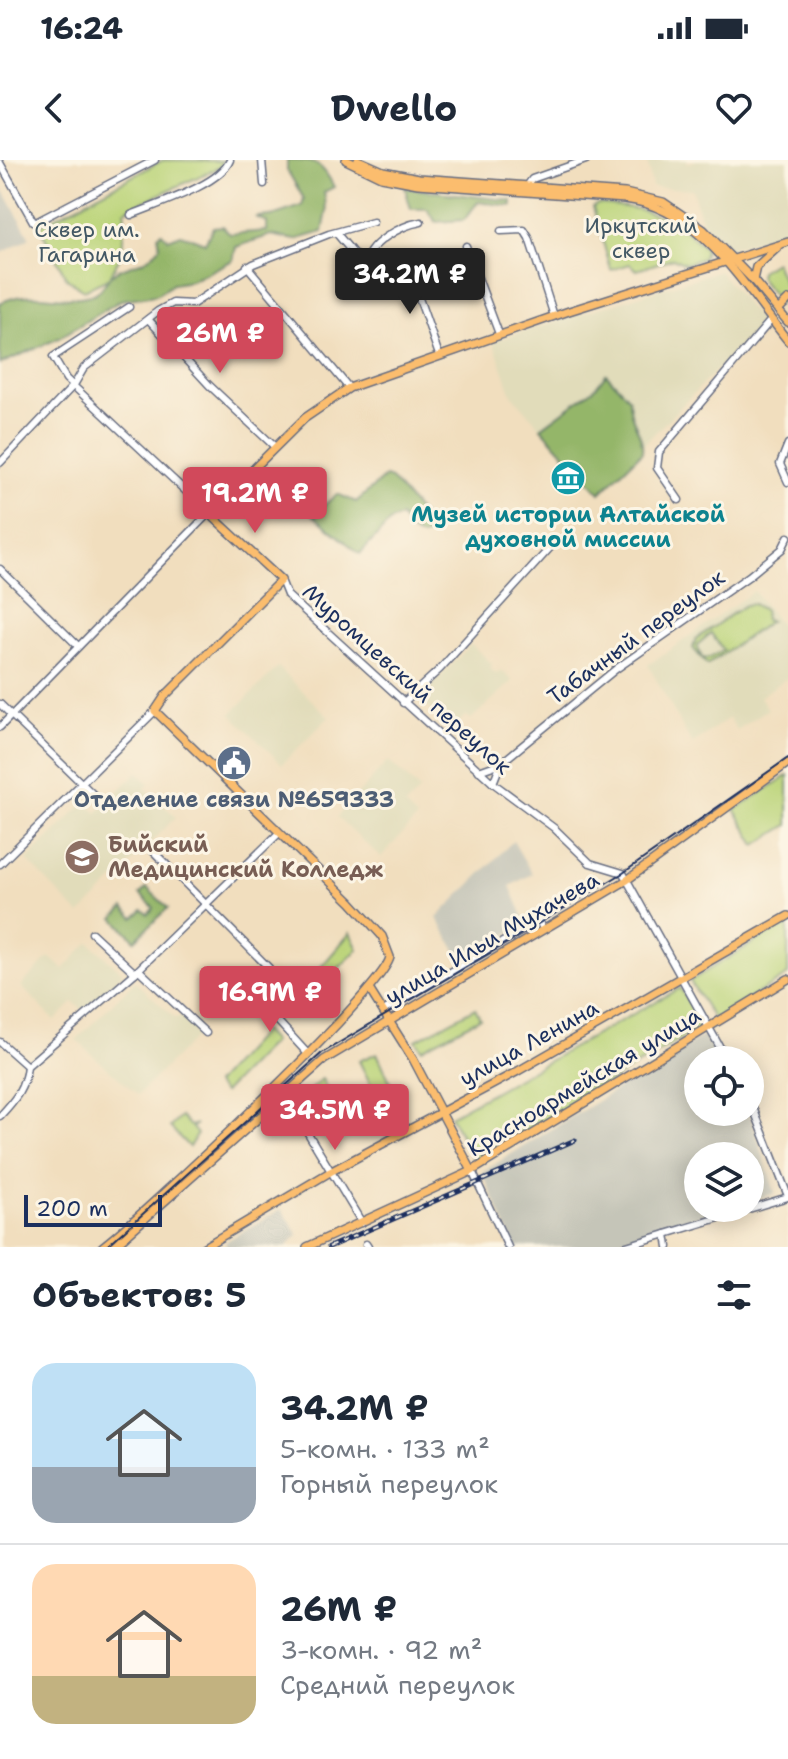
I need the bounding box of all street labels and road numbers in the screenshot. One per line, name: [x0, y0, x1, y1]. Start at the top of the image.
street label: Табачный переулок: [542, 563, 731, 711]
street label: Муромцевский переулок: [296, 577, 518, 781]
street label: улица Ильи Мухачева: [380, 865, 605, 1011]
street label: улица Ленина: [454, 993, 604, 1093]
street label: Красноармейская улица: [462, 1001, 706, 1163]

